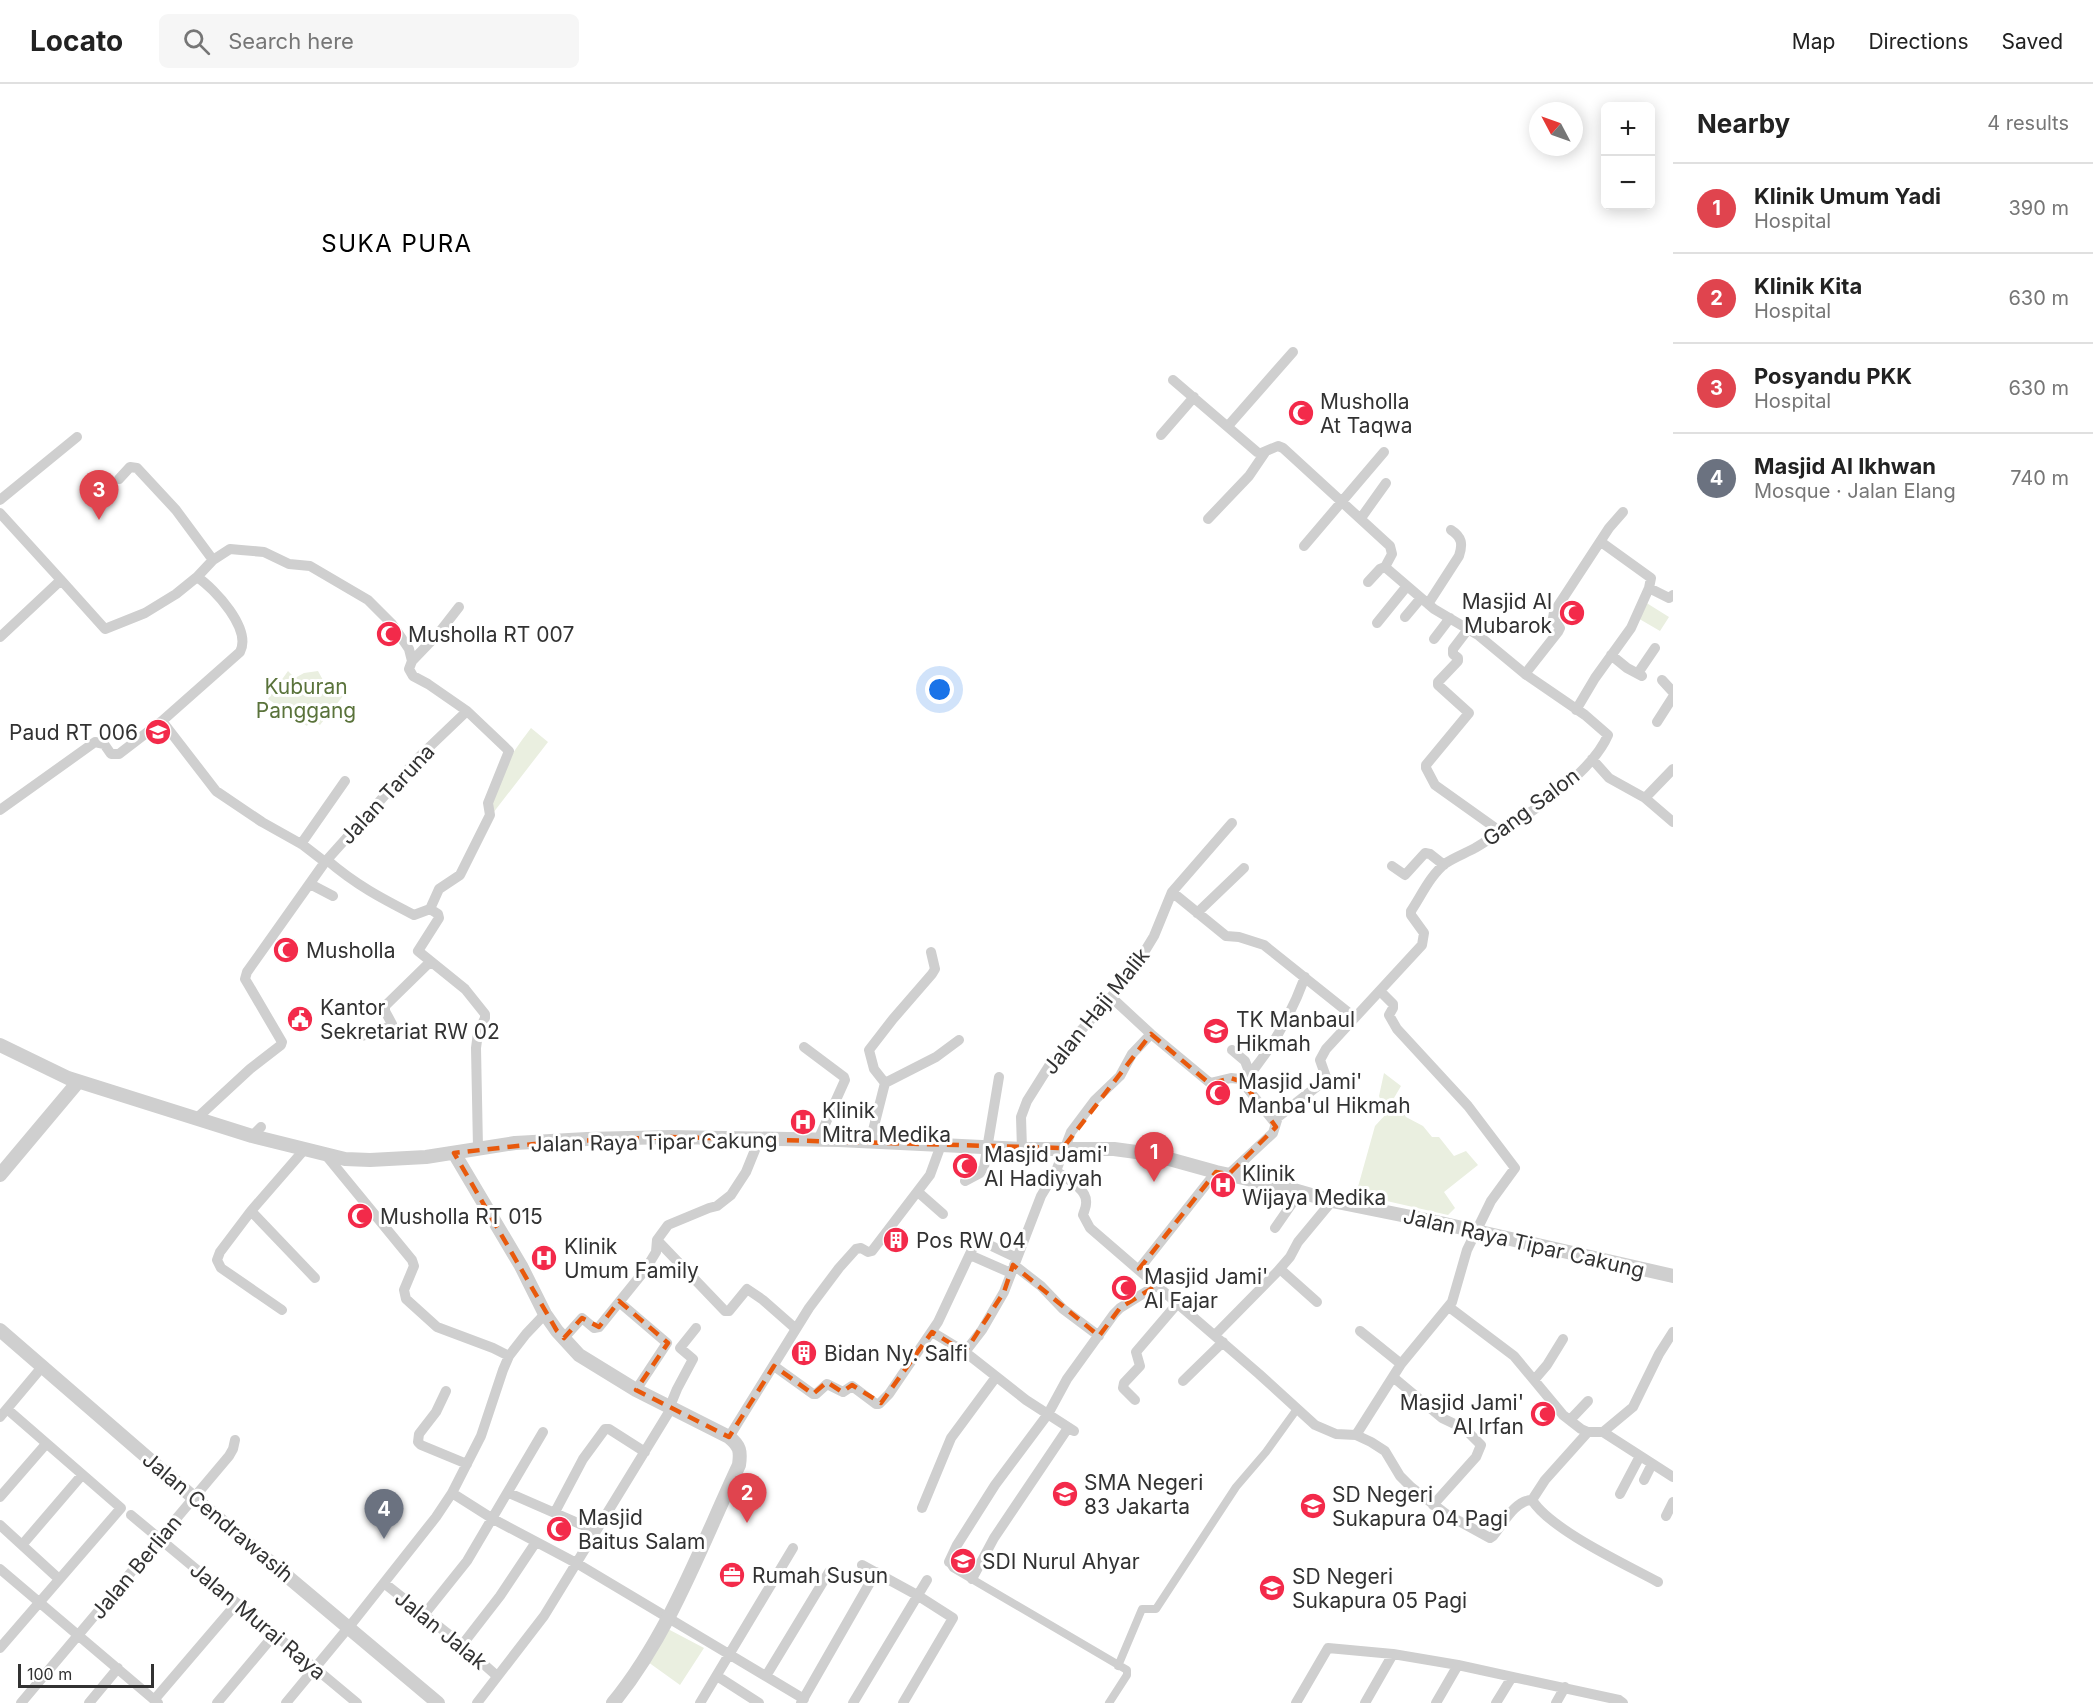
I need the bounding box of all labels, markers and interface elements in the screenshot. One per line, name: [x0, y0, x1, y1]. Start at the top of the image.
search box: [159, 14, 579, 68]
text: Locato: [30, 24, 123, 58]
icon: search: [180, 25, 213, 58]
text: Search here: [228, 28, 354, 54]
text: Map: [1792, 29, 1835, 54]
text: Directions: [1868, 29, 1969, 54]
text: Saved: [2002, 29, 2063, 54]
north arrow: [1529, 102, 1583, 156]
map controls: [1601, 102, 1655, 210]
button: +: [1601, 102, 1655, 156]
text: Nearby: [1697, 108, 1790, 139]
text: 4 results: [1987, 111, 2069, 135]
button: −: [1601, 156, 1655, 210]
text: Klinik Umum Yadi: [1754, 183, 1941, 209]
text: 1: [1712, 196, 1721, 220]
text: 390 m: [2008, 196, 2069, 220]
text: Hospital: [1754, 209, 1831, 233]
district label: SUKA PURA: [321, 229, 473, 258]
text: Klinik Kita: [1754, 273, 1862, 299]
text: 2: [1710, 286, 1723, 310]
text: 630 m: [2008, 286, 2069, 310]
text: Hospital: [1754, 299, 1831, 323]
text: Posyandu PKK: [1754, 363, 1912, 389]
text: 3: [1710, 376, 1723, 400]
text: 630 m: [2008, 376, 2069, 400]
place label: Musholla At Taqwa: [1320, 389, 1413, 438]
text: Hospital: [1754, 389, 1831, 413]
mosque icon: Musholla At Taqwa: [1286, 398, 1316, 428]
text: Masjid Al Ikhwan: [1754, 453, 1936, 479]
text: 4: [1710, 466, 1723, 490]
text: 740 m: [2010, 466, 2069, 490]
pin: 3: [80, 470, 118, 520]
text: Mosque · Jalan Elang: [1754, 479, 1956, 503]
place label: Masjid Al Mubarok: [1462, 589, 1552, 638]
mosque icon: Masjid Al Mubarok: [1557, 598, 1587, 628]
mosque icon: Musholla RT 007: [374, 619, 404, 649]
place label: Musholla RT 007: [408, 622, 574, 647]
park label: Kuburan Panggang: [256, 674, 356, 723]
your location: [925, 675, 954, 704]
school or university icon: Paud RT 006: [143, 717, 173, 747]
place label: Paud RT 006: [9, 720, 138, 745]
street label: Jalan Taruna: [334, 739, 440, 849]
street label: Gang Salon: [1478, 763, 1584, 851]
mosque icon: Musholla: [271, 935, 301, 965]
place label: Musholla: [306, 938, 395, 963]
street label: Jalan Haji Malik: [1038, 943, 1155, 1079]
place label: Kantor Sekretariat RW 02: [320, 995, 500, 1044]
public building icon: Kantor Sekretariat RW 02: [285, 1004, 315, 1034]
place label: TK Manbaul Hikmah: [1236, 1007, 1355, 1056]
school or university icon: TK Manbaul Hikmah: [1201, 1016, 1231, 1046]
place label: Masjid Jami' Manba'ul Hikmah: [1238, 1069, 1411, 1118]
mosque icon: Masjid Jami' Manba'ul Hikmah: [1203, 1078, 1233, 1108]
place label: Klinik Mitra Medika: [822, 1098, 951, 1147]
hospital icon: Klinik Mitra Medika: [788, 1107, 818, 1137]
street label: Jalan Raya Tipar Cakung: [530, 1127, 778, 1157]
pin: 1: [1134, 1132, 1174, 1182]
place label: Masjid Jami' Al Hadiyyah: [984, 1142, 1108, 1191]
mosque icon: Masjid Jami' Al Hadiyyah: [950, 1151, 980, 1181]
place label: Klinik Wijaya Medika: [1242, 1161, 1386, 1210]
hospital icon: Klinik Wijaya Medika: [1208, 1170, 1238, 1200]
mosque icon: Musholla RT 015: [345, 1201, 375, 1231]
street label: Jalan Raya Tipar Cakung: [1401, 1203, 1647, 1283]
place label: Musholla RT 015: [380, 1204, 543, 1229]
building icon: Pos RW 04: [881, 1225, 911, 1255]
place label: Pos RW 04: [916, 1228, 1026, 1253]
place label: Klinik Umum Family: [564, 1234, 699, 1283]
hospital icon: Klinik Umum Family: [529, 1243, 559, 1273]
place label: Masjid Jami' Al Fajar: [1144, 1264, 1268, 1313]
mosque icon: Masjid Jami' Al Fajar: [1109, 1273, 1139, 1303]
building icon: Bidan Ny. Salfi: [789, 1338, 819, 1368]
place label: Bidan Ny. Salfi: [824, 1341, 968, 1366]
place label: Masjid Jami' Al Irfan: [1400, 1390, 1524, 1439]
mosque icon: Masjid Jami' Al Irfan: [1528, 1399, 1558, 1429]
street label: Jalan Cendrawasih: [138, 1447, 298, 1587]
place label: SMA Negeri 83 Jakarta: [1084, 1470, 1203, 1519]
pin: 2: [728, 1474, 766, 1523]
school or university icon: SMA Negeri 83 Jakarta: [1050, 1479, 1080, 1509]
place label: SD Negeri Sukapura 04 Pagi: [1332, 1482, 1508, 1531]
pin: 4: [364, 1490, 404, 1539]
school or university icon: SD Negeri Sukapura 04 Pagi: [1298, 1491, 1328, 1521]
place label: Masjid Baitus Salam: [578, 1505, 705, 1554]
street label: Jalan Berlian: [85, 1510, 187, 1624]
mosque icon: Masjid Baitus Salam: [544, 1514, 574, 1544]
school or university icon: SDI Nurul Ahyar: [948, 1546, 978, 1576]
place label: SDI Nurul Ahyar: [982, 1549, 1140, 1574]
street label: Jalan Murai Raya: [185, 1557, 331, 1685]
office icon: Rumah Susun: [717, 1560, 747, 1590]
place label: Rumah Susun: [752, 1563, 888, 1588]
place label: SD Negeri Sukapura 05 Pagi: [1292, 1564, 1467, 1613]
school or university icon: SD Negeri Sukapura 05 Pagi: [1257, 1573, 1287, 1603]
street label: Jalan Jalak: [390, 1585, 492, 1675]
scale bar: [18, 1661, 154, 1688]
text: 100 m: [27, 1664, 72, 1684]

